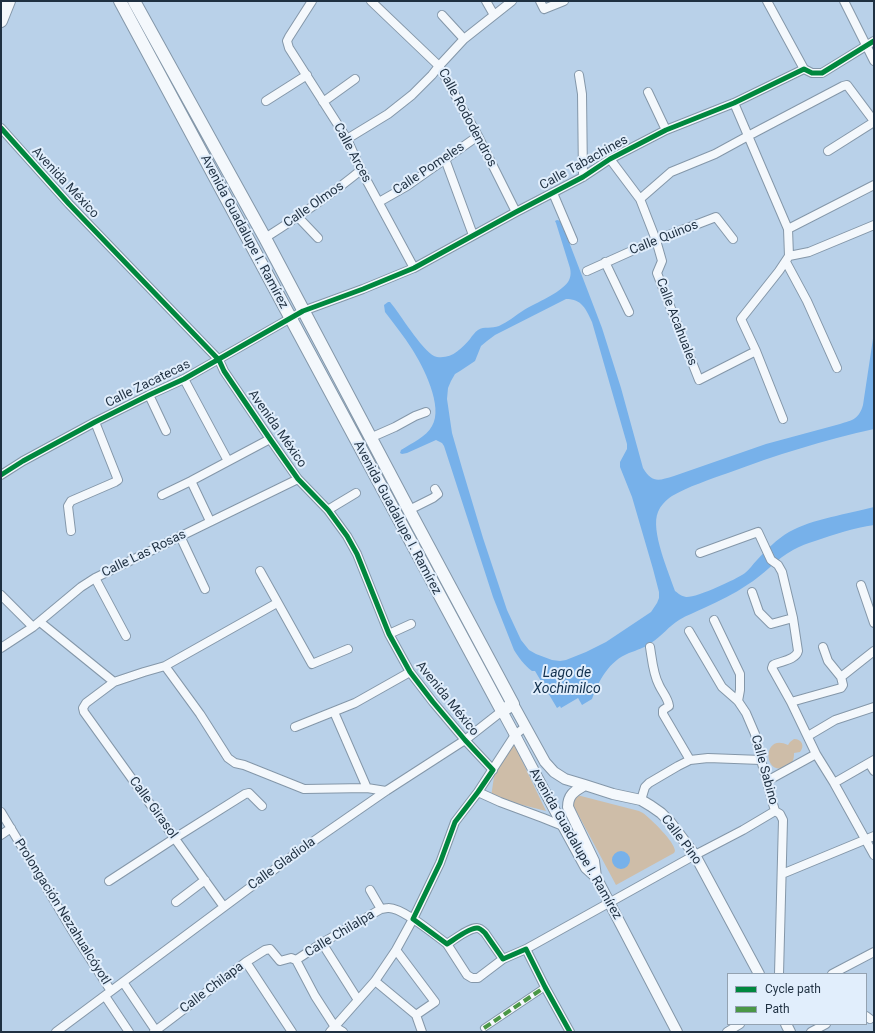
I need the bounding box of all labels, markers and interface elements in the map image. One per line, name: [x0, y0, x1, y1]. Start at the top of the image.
street label: Calle Rododendros: [434, 66, 500, 170]
street label: Calle Arces: [330, 121, 374, 185]
street label: Calle Tabachines: [537, 132, 631, 194]
street label: Calle Pomeles: [390, 139, 468, 199]
street label: Avenida México: [28, 144, 102, 222]
street label: Avenida Guadalupe I. Ramírez: [197, 152, 291, 312]
street label: Calle Olmos: [281, 179, 347, 231]
street label: Calle Quinos: [627, 217, 701, 259]
street label: Calle Acahuales: [652, 276, 700, 368]
street label: Calle Zacatecas: [103, 357, 193, 411]
street label: Avenida México: [244, 387, 310, 471]
street label: Avenida Guadalupe I. Ramírez: [350, 438, 444, 598]
street label: Calle Las Rosas: [99, 527, 189, 581]
street label: Avenida México: [412, 659, 482, 739]
water label: Lago de Xochimilco: [533, 665, 601, 698]
street label: Calle Sabino: [747, 733, 781, 807]
street label: Avenida Guadalupe I. Ramírez: [525, 766, 625, 922]
street label: Calle Girasol: [125, 774, 181, 842]
street label: Calle Pino: [657, 812, 705, 868]
street label: Calle Gladiola: [245, 834, 319, 894]
street label: Prolongación Nezahualcóyotl: [11, 836, 113, 988]
street label: Calle Chilalpa: [302, 907, 378, 961]
street label: Calle Chilapa: [177, 959, 247, 1017]
legend: [727, 973, 867, 1025]
text: Cycle path: [765, 982, 821, 996]
text: Path: [765, 1002, 790, 1016]

